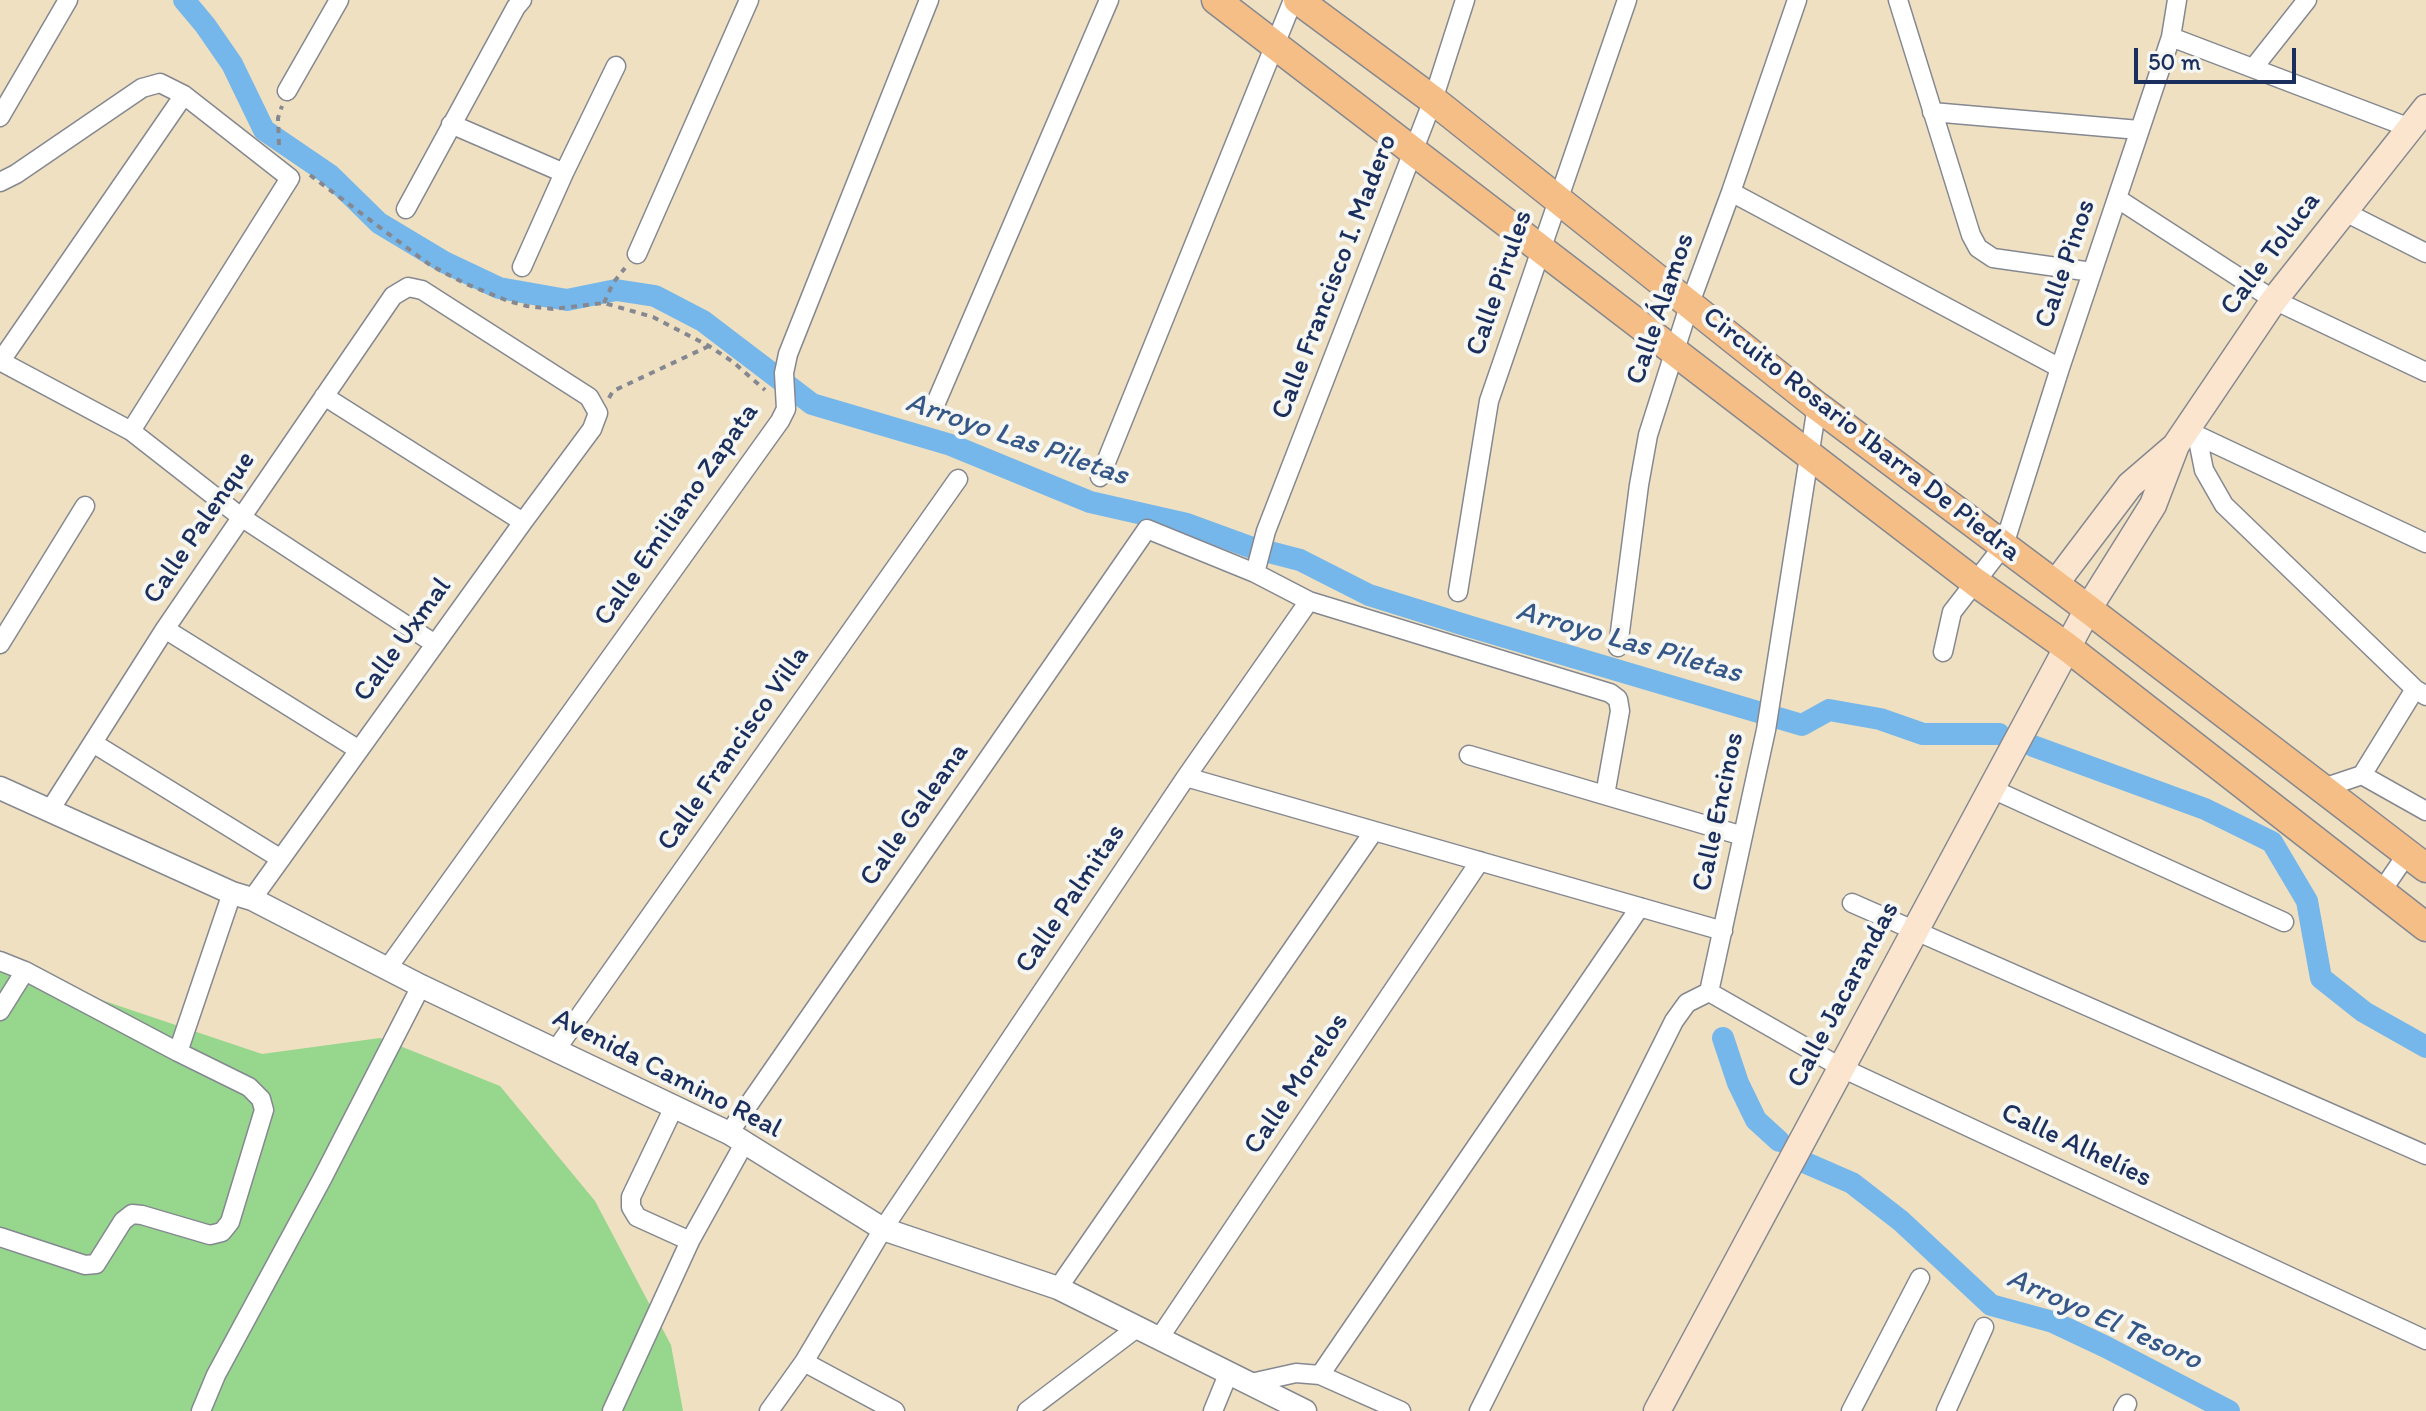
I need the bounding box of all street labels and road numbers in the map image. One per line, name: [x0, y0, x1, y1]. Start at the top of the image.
street label: Calle Francisco I. Madero: [1265, 130, 1405, 424]
street label: Calle Toluca: [2214, 186, 2328, 322]
street label: Calle Pinos: [2028, 195, 2104, 333]
street label: Calle Pirules: [1459, 206, 1541, 360]
street label: Calle Álamos: [1619, 229, 1703, 389]
street label: Circuito Rosario Ibarra De Piedra: [1695, 300, 2027, 570]
street label: Calle Emiliano Zapata: [587, 397, 767, 633]
street label: Calle Palenque: [137, 445, 263, 611]
street label: Calle Uxmal: [347, 571, 459, 709]
street label: Calle Francisco Villa: [651, 640, 817, 858]
street label: Calle Encinos: [1686, 729, 1752, 895]
street label: Calle Galeana: [853, 737, 977, 893]
street label: Calle Palmitas: [1009, 818, 1133, 980]
street label: Calle Jacarandas: [1781, 896, 1907, 1094]
street label: Avenida Camino Real: [547, 1002, 787, 1146]
street label: Calle Morelos: [1237, 1007, 1357, 1161]
street label: Calle Alhelíes: [1995, 1096, 2157, 1196]

